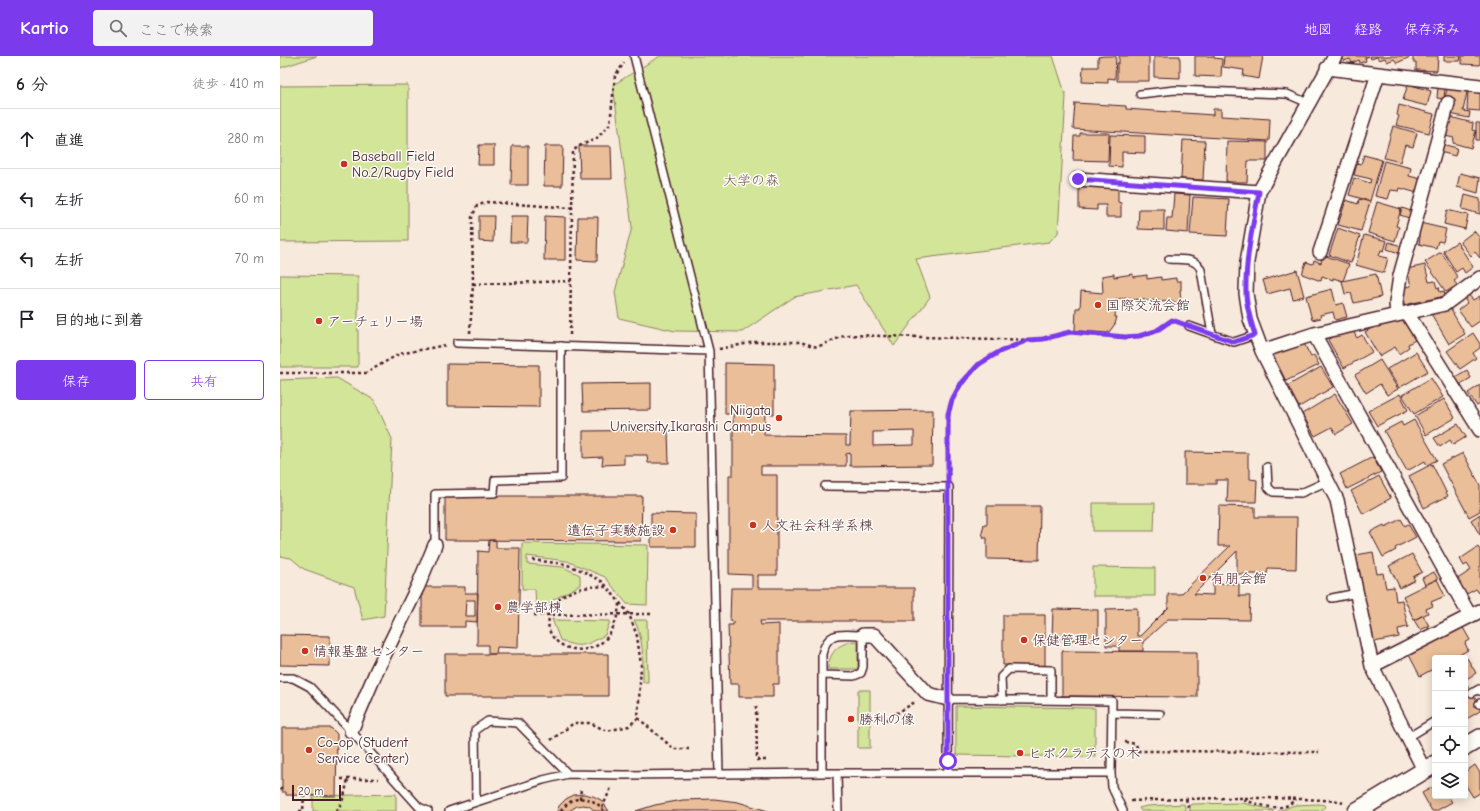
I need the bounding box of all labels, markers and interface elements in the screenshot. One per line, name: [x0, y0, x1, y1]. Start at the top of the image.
search box: [93, 10, 373, 46]
text: Kartio: [20, 17, 69, 39]
icon: search: [107, 17, 129, 39]
text: ここで検索: [139, 21, 214, 39]
text: 地図: [1304, 21, 1332, 38]
text: 経路: [1354, 21, 1382, 38]
text: 保存済み: [1404, 21, 1460, 38]
text: 6 分: [16, 75, 48, 94]
text: 徒歩 · 410 m: [193, 76, 264, 91]
icon: ahead: [16, 128, 38, 150]
text: 直進: [54, 131, 84, 149]
text: 280 m: [227, 131, 264, 146]
place label: Baseball Field No.2/Rugby Field: [352, 148, 454, 181]
marker: Baseball Field No.2/Rugby Field: [339, 159, 349, 169]
route end: [1069, 170, 1087, 188]
park label: 大学の森: [723, 172, 779, 189]
icon: left: [16, 188, 38, 210]
text: 左折: [54, 191, 84, 209]
text: 60 m: [234, 191, 264, 206]
icon: left: [16, 248, 38, 270]
text: 左折: [54, 251, 84, 269]
text: 70 m: [235, 251, 264, 266]
place label: 国際交流会館: [1106, 297, 1190, 314]
marker: 国際交流会館: [1093, 300, 1103, 310]
icon: arrive: [16, 308, 38, 330]
text: 目的地に到着: [54, 311, 144, 329]
place label: アーチェリー場: [327, 313, 423, 330]
marker: アーチェリー場: [314, 316, 324, 326]
button: 保存: [16, 360, 136, 400]
button: 共有: [144, 360, 264, 400]
place label: Niigata University,Ikarashi Campus: [610, 402, 771, 435]
marker: Niigata University,Ikarashi Campus: [774, 413, 784, 423]
place label: 人文社会科学系棟: [761, 517, 874, 534]
marker: 人文社会科学系棟: [748, 520, 758, 530]
place label: 遺伝子実験施設: [567, 522, 665, 539]
marker: 遺伝子実験施設: [668, 525, 678, 535]
place label: 有朋会館: [1211, 570, 1267, 587]
marker: 有朋会館: [1198, 573, 1208, 583]
place label: 農学部棟: [506, 599, 563, 616]
marker: 農学部棟: [493, 602, 503, 612]
place label: 保健管理センター: [1032, 632, 1143, 649]
marker: 保健管理センター: [1019, 635, 1029, 645]
place label: 情報基盤センター: [313, 643, 424, 660]
marker: 情報基盤センター: [300, 646, 310, 656]
map controls: [1432, 655, 1468, 799]
button: +: [1432, 655, 1468, 691]
button: −: [1432, 691, 1468, 727]
place label: 勝利の像: [859, 711, 915, 728]
marker: 勝利の像: [846, 714, 856, 724]
button: locate: [1432, 727, 1468, 763]
place label: Co-op (Student Service Center): [317, 734, 409, 767]
marker: Co-op (Student Service Center): [304, 745, 314, 755]
place label: ヒポクラテスの木: [1028, 745, 1140, 762]
marker: ヒポクラテスの木: [1015, 748, 1025, 758]
route start: [939, 752, 957, 770]
button: layers: [1432, 763, 1468, 799]
scale bar: [292, 783, 341, 802]
text: 20 m: [298, 785, 323, 798]

